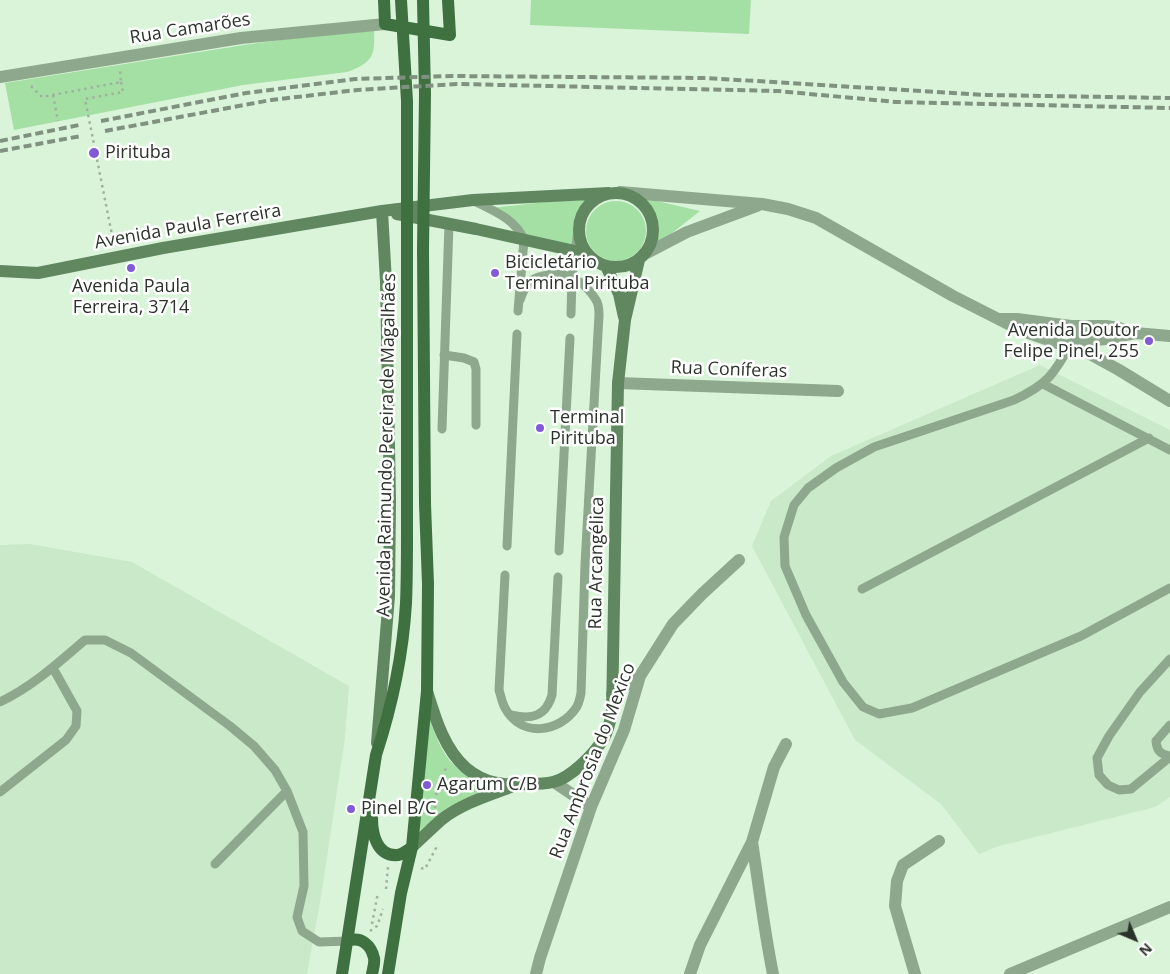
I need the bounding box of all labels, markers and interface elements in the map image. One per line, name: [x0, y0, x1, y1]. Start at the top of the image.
street label: Rua Camarões: [128, 9, 252, 49]
place label: Pirituba: [105, 142, 171, 164]
marker: Pirituba: [87, 146, 101, 160]
street label: Avenida Paula Ferreira: [93, 200, 283, 254]
place label: Bicicletário Terminal Pirituba: [505, 252, 650, 294]
marker: Avenida Paula Ferreira, 3714: [125, 262, 137, 274]
marker: Bicicletário Terminal Pirituba: [489, 267, 501, 279]
street label: Avenida Raimundo Pereira de Magalhães: [373, 273, 401, 617]
place label: Avenida Paula Ferreira, 3714: [72, 276, 190, 318]
place label: Avenida Doutor Felipe Pinel, 255: [1003, 320, 1139, 362]
marker: Avenida Doutor Felipe Pinel, 255: [1143, 335, 1155, 347]
street label: Rua Coníferas: [670, 357, 788, 383]
place label: Terminal Pirituba: [550, 407, 624, 449]
marker: Terminal Pirituba: [534, 422, 546, 434]
street label: Rua Arcangélica: [585, 496, 609, 630]
street label: Rua Ambrosia do Mexico: [546, 660, 640, 862]
place label: Agarum C/B: [437, 774, 537, 796]
marker: Agarum C/B: [421, 779, 433, 791]
place label: Pinel B/C: [361, 798, 436, 820]
marker: Pinel B/C: [345, 803, 357, 815]
north arrow: [1110, 914, 1160, 964]
text: N: [1135, 939, 1157, 961]

